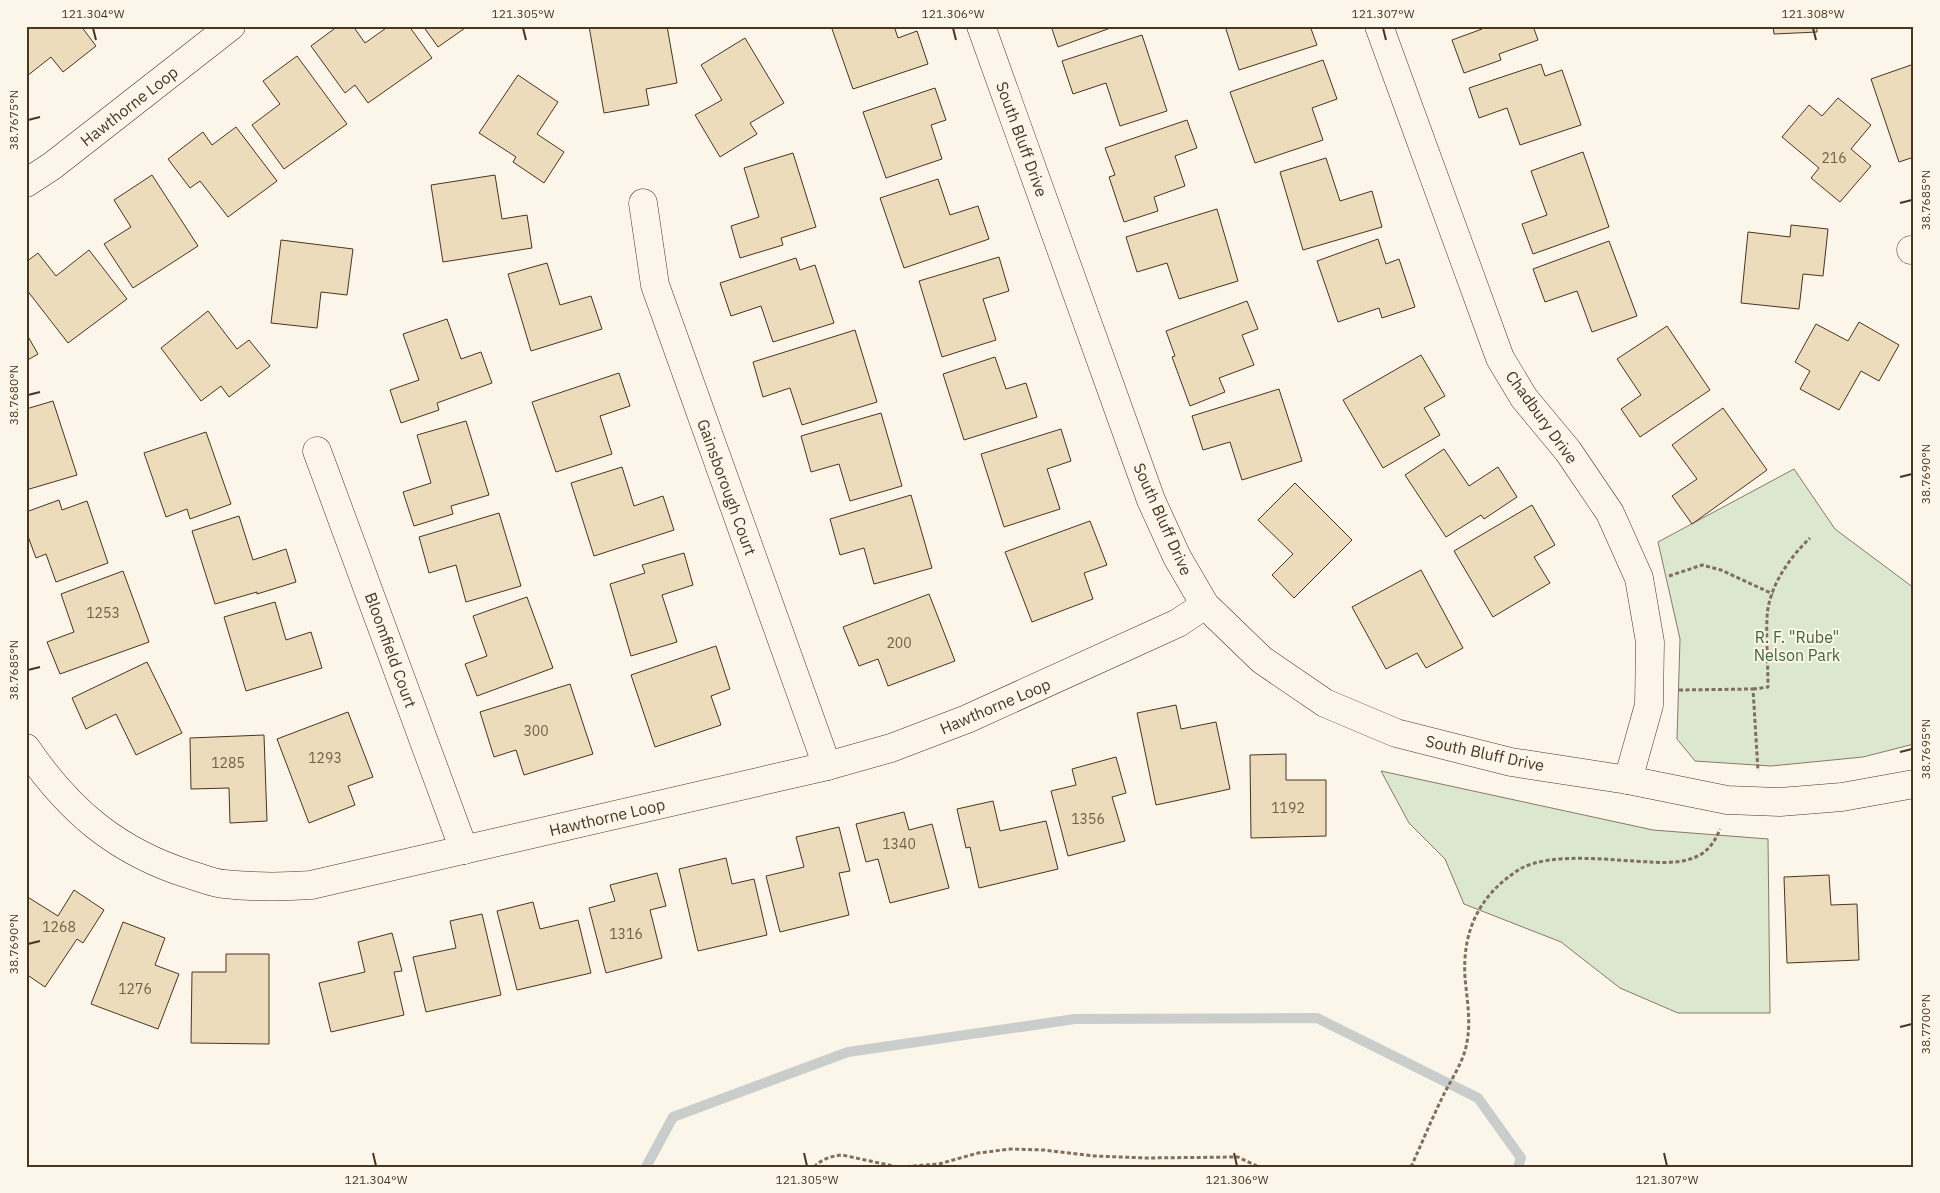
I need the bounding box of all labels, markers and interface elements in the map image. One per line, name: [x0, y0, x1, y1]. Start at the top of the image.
text: 121.304°W: [62, 6, 125, 21]
text: 121.305°W: [492, 6, 555, 21]
text: 121.306°W: [922, 6, 985, 21]
text: 121.307°W: [1352, 6, 1415, 21]
text: 121.308°W: [1782, 6, 1845, 21]
street label: Hawthorne Loop: [76, 62, 182, 150]
street label: South Bluff Drive: [992, 79, 1052, 199]
text: 38.7675°N: [6, 90, 21, 150]
house number: 216: [1821, 149, 1847, 167]
text: 38.7685°N: [1918, 170, 1933, 230]
text: 38.7680°N: [6, 365, 21, 425]
street label: Chadbury Drive: [1502, 367, 1583, 468]
street label: Gainsborough Court: [693, 416, 761, 558]
text: 38.7690°N: [1918, 444, 1933, 504]
street label: South Bluff Drive: [1129, 460, 1197, 579]
street label: Bloomfield Court: [361, 589, 421, 711]
house number: 1253: [86, 604, 120, 622]
park label: R. F. "Rube" Nelson Park: [1754, 627, 1841, 665]
house number: 200: [886, 634, 912, 652]
text: 38.7685°N: [6, 640, 21, 700]
street label: Hawthorne Loop: [937, 674, 1053, 738]
text: 38.7695°N: [1918, 719, 1933, 779]
house number: 300: [523, 722, 549, 740]
street label: South Bluff Drive: [1424, 731, 1546, 775]
house number: 1293: [308, 749, 342, 767]
house number: 1285: [211, 754, 245, 772]
street label: Hawthorne Loop: [547, 794, 667, 840]
house number: 1192: [1271, 799, 1305, 817]
house number: 1356: [1071, 810, 1105, 828]
house number: 1340: [882, 835, 916, 853]
text: 38.7690°N: [6, 914, 21, 974]
house number: 1268: [42, 918, 76, 936]
house number: 1316: [609, 925, 643, 943]
house number: 1276: [118, 980, 152, 998]
text: 38.7700°N: [1918, 994, 1933, 1054]
text: 121.304°W: [345, 1172, 408, 1187]
text: 121.305°W: [776, 1172, 839, 1187]
text: 121.306°W: [1206, 1172, 1269, 1187]
text: 121.307°W: [1636, 1172, 1699, 1187]

